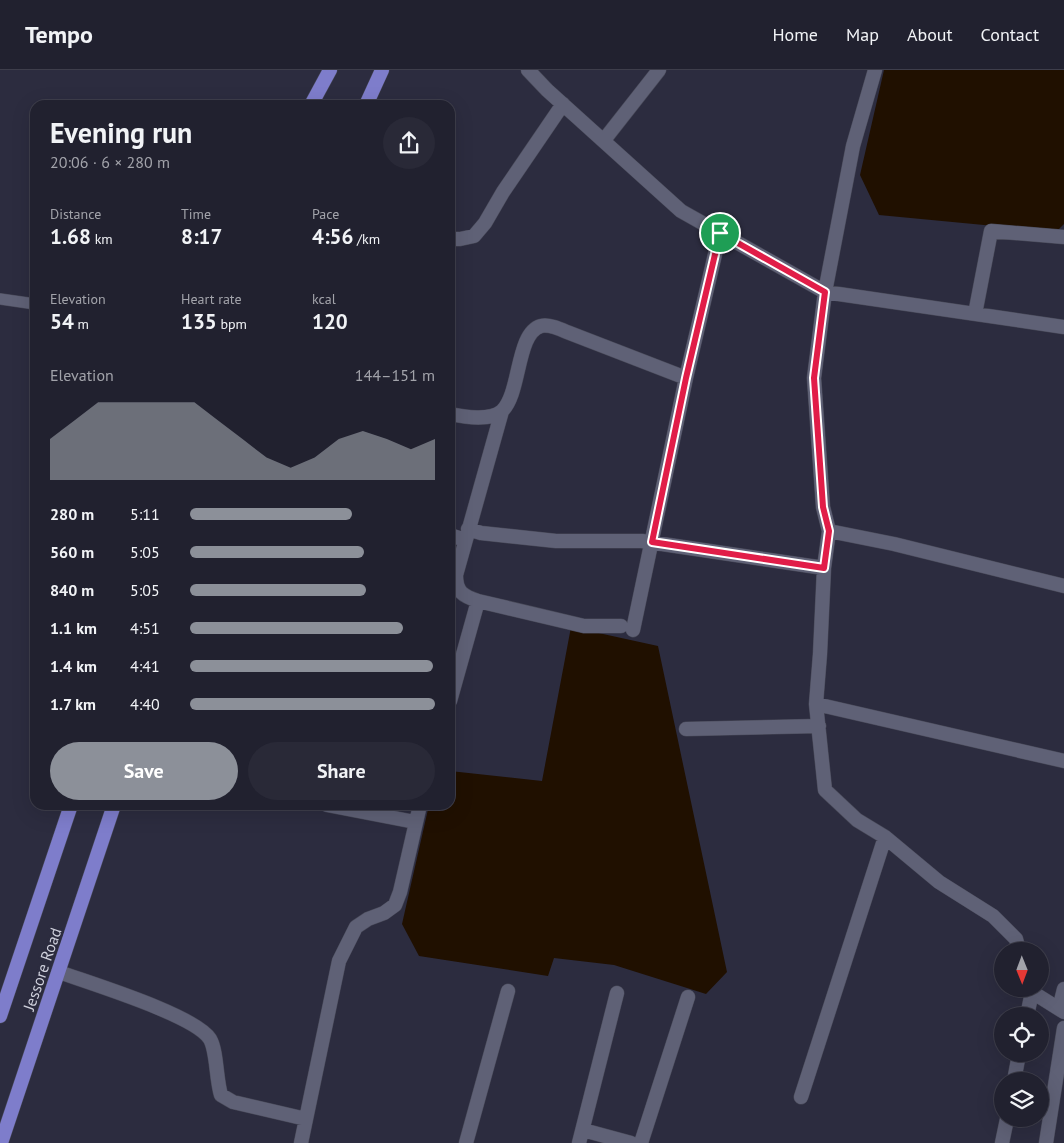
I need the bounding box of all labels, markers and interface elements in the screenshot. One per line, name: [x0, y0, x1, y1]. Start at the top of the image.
text: Tempo: [25, 19, 93, 50]
text: Home: [772, 23, 818, 46]
text: Map: [846, 23, 879, 46]
text: About: [907, 23, 953, 46]
text: Contact: [981, 23, 1039, 46]
text: Evening run: [50, 114, 192, 151]
button: share: [383, 117, 435, 169]
text: 20:06 · 6 × 280 m: [50, 152, 170, 172]
text: Distance: [50, 205, 101, 223]
text: Time: [181, 205, 211, 223]
text: Pace: [312, 205, 339, 223]
pin: [699, 212, 741, 254]
icon: arrive: [706, 219, 734, 247]
text: 1.68: [50, 223, 91, 250]
text: 8:17: [181, 223, 222, 250]
text: 4:56: [312, 223, 353, 250]
text: km: [91, 230, 113, 248]
text: /km: [353, 230, 380, 248]
text: Elevation: [50, 290, 106, 308]
text: Heart rate: [181, 290, 242, 308]
text: kcal: [312, 290, 336, 308]
text: 54: [50, 308, 74, 335]
text: 135: [181, 308, 217, 335]
text: 120: [312, 308, 348, 335]
text: m: [74, 315, 89, 333]
text: bpm: [217, 315, 247, 333]
text: Elevation: [50, 365, 114, 385]
text: 144–151 m: [355, 365, 435, 385]
text: 280 m: [50, 504, 94, 524]
text: 5:11: [130, 504, 160, 524]
text: 560 m: [50, 542, 94, 562]
text: 5:05: [130, 542, 160, 562]
text: 840 m: [50, 580, 94, 600]
text: 5:05: [130, 580, 160, 600]
text: 1.1 km: [50, 618, 97, 638]
text: 4:51: [130, 618, 160, 638]
text: 1.4 km: [50, 656, 97, 676]
text: 4:41: [130, 656, 160, 676]
text: 1.7 km: [50, 694, 96, 714]
text: 4:40: [130, 694, 160, 714]
button: Save: [50, 742, 238, 800]
button: Share: [248, 742, 435, 800]
street label: Jessore Road: [18, 925, 66, 1014]
north arrow: [994, 942, 1049, 998]
map controls: [994, 942, 1049, 1127]
button: locate: [994, 1007, 1049, 1062]
button: layers: [994, 1072, 1049, 1127]

